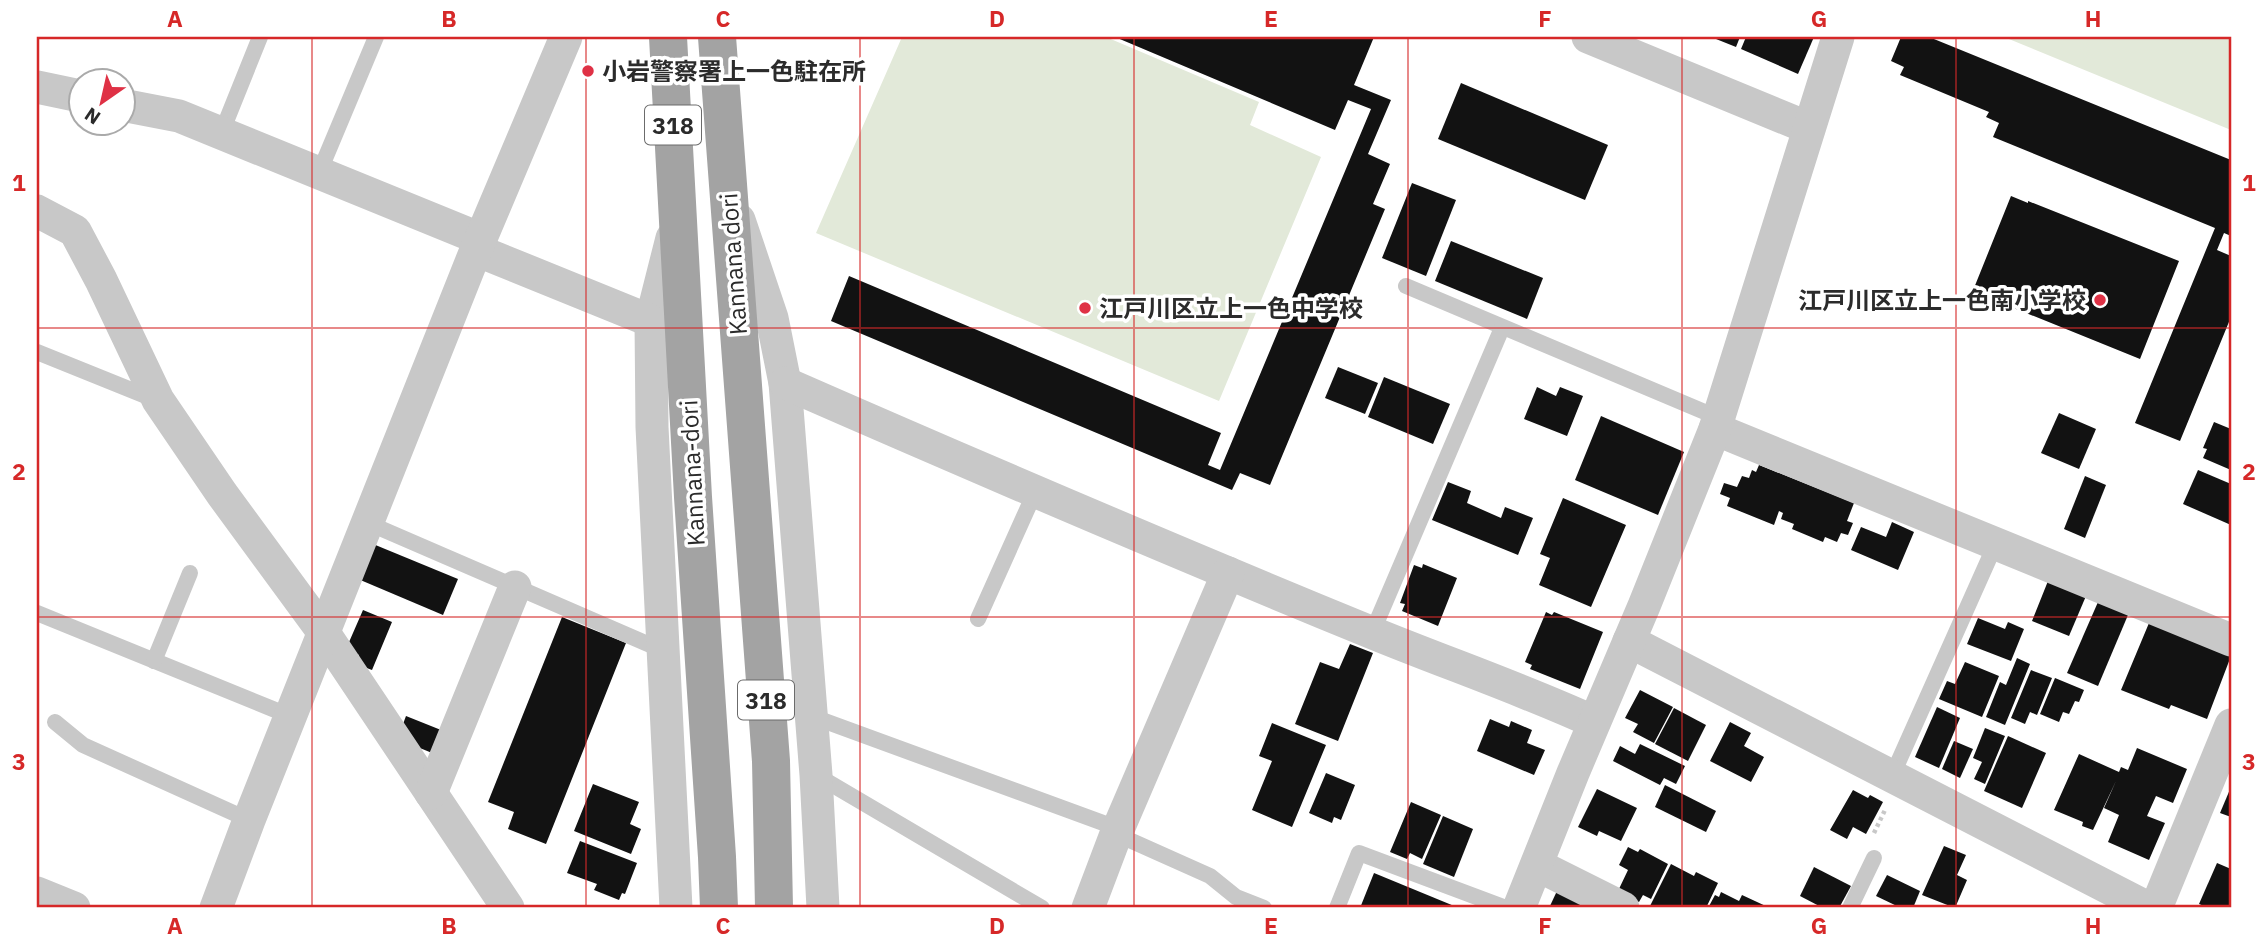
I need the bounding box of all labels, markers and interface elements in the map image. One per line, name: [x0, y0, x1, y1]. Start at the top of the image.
text: A: [167, 3, 183, 33]
text: B: [441, 3, 457, 33]
text: C: [716, 3, 731, 33]
text: D: [989, 3, 1005, 33]
text: E: [1264, 3, 1278, 33]
text: F: [1538, 3, 1552, 33]
text: G: [1811, 3, 1827, 33]
text: H: [2085, 3, 2101, 33]
place label: 小岩警察署上一色駐在所: [602, 55, 866, 87]
marker: 小岩警察署上一色駐在所: [580, 63, 596, 79]
north arrow: [66, 66, 136, 136]
text: N: [80, 102, 105, 130]
road number: 318: [645, 106, 701, 144]
text: 1: [12, 167, 26, 197]
text: 1: [2242, 167, 2256, 197]
street label: Kannana dori: [712, 192, 754, 336]
place label: 江戸川区立上一色南小学校: [1798, 284, 2086, 316]
place label: 江戸川区立上一色中学校: [1099, 292, 1363, 324]
marker: 江戸川区立上一色南小学校: [2092, 292, 2108, 308]
marker: 江戸川区立上一色中学校: [1077, 300, 1093, 316]
street label: Kannana-dori: [672, 399, 712, 547]
text: 2: [12, 456, 26, 486]
text: 2: [2242, 456, 2256, 486]
road number: 318: [738, 680, 794, 720]
text: 3: [12, 746, 26, 776]
text: 3: [2242, 746, 2256, 776]
text: A: [167, 910, 183, 940]
text: B: [441, 910, 457, 940]
text: C: [716, 910, 731, 940]
text: D: [989, 910, 1005, 940]
text: E: [1264, 910, 1278, 940]
text: F: [1538, 910, 1552, 940]
text: G: [1811, 910, 1827, 940]
text: H: [2085, 910, 2101, 940]

